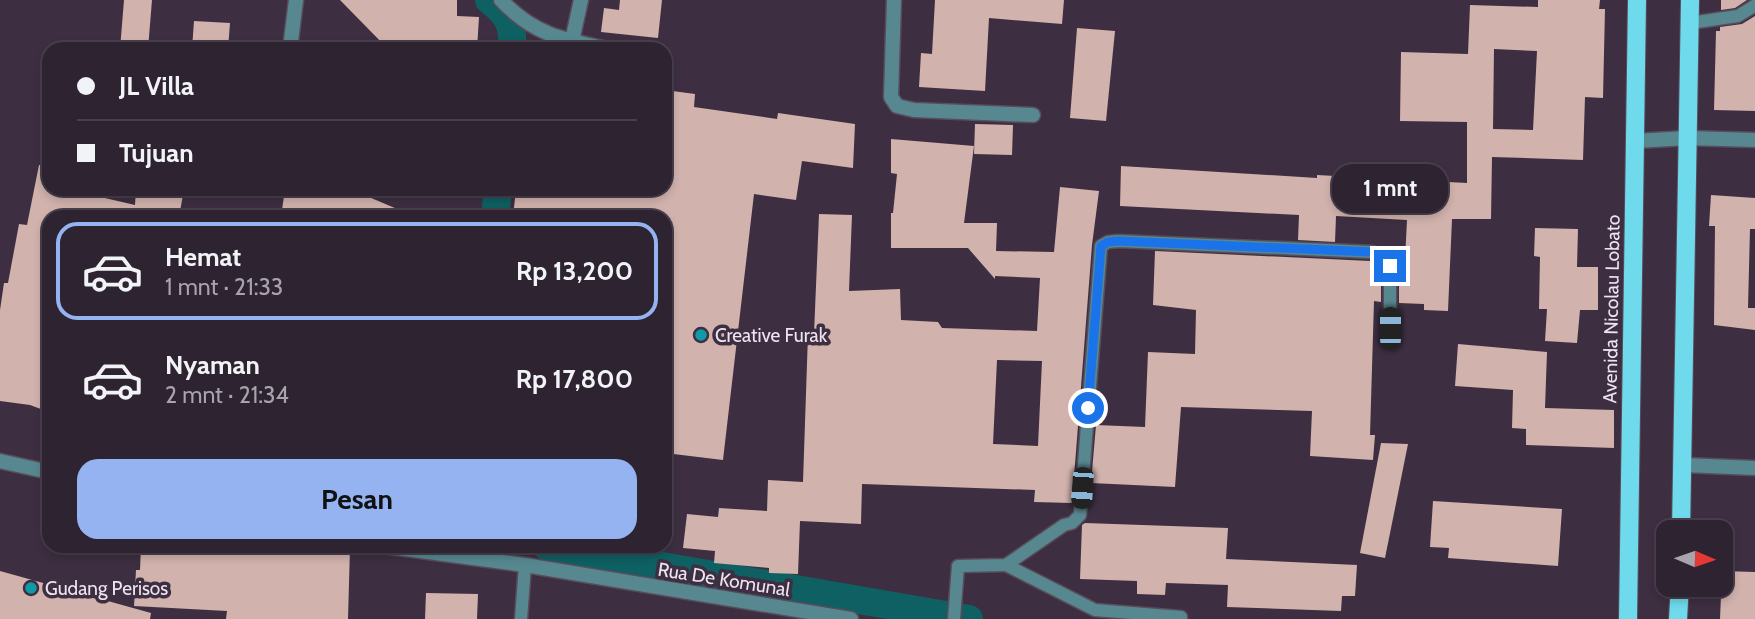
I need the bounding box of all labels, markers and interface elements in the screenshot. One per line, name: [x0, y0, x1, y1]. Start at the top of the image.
text: JL Villa: [119, 70, 194, 102]
text: Tujuan: [119, 137, 194, 169]
callout: 1 mnt: [1332, 164, 1448, 214]
text: 1 mnt: [1363, 174, 1417, 202]
street label: Avenida Nicolau Lobato: [1598, 215, 1625, 403]
icon: car: [81, 240, 144, 303]
text: Hemat: [165, 241, 241, 273]
route end: [1374, 250, 1406, 282]
text: Rp 13,200: [516, 255, 633, 287]
text: 1 mnt · 21:33: [165, 273, 283, 301]
car: [1380, 307, 1401, 349]
place label: Creative Furak: [715, 324, 828, 347]
marker: Creative Furak: [693, 327, 709, 343]
icon: car: [81, 348, 144, 411]
text: Nyaman: [165, 349, 260, 381]
text: Rp 17,800: [516, 363, 633, 395]
text: 2 mnt · 21:34: [165, 381, 289, 409]
route start: [1072, 392, 1104, 424]
button: Pesan: [77, 459, 637, 539]
car: [1071, 466, 1094, 510]
north arrow: [1656, 520, 1732, 597]
map controls: [1656, 520, 1733, 597]
street label: Rua De Komunal: [656, 558, 792, 601]
place label: Gudang Perisos: [45, 577, 168, 600]
marker: Gudang Perisos: [23, 580, 39, 596]

